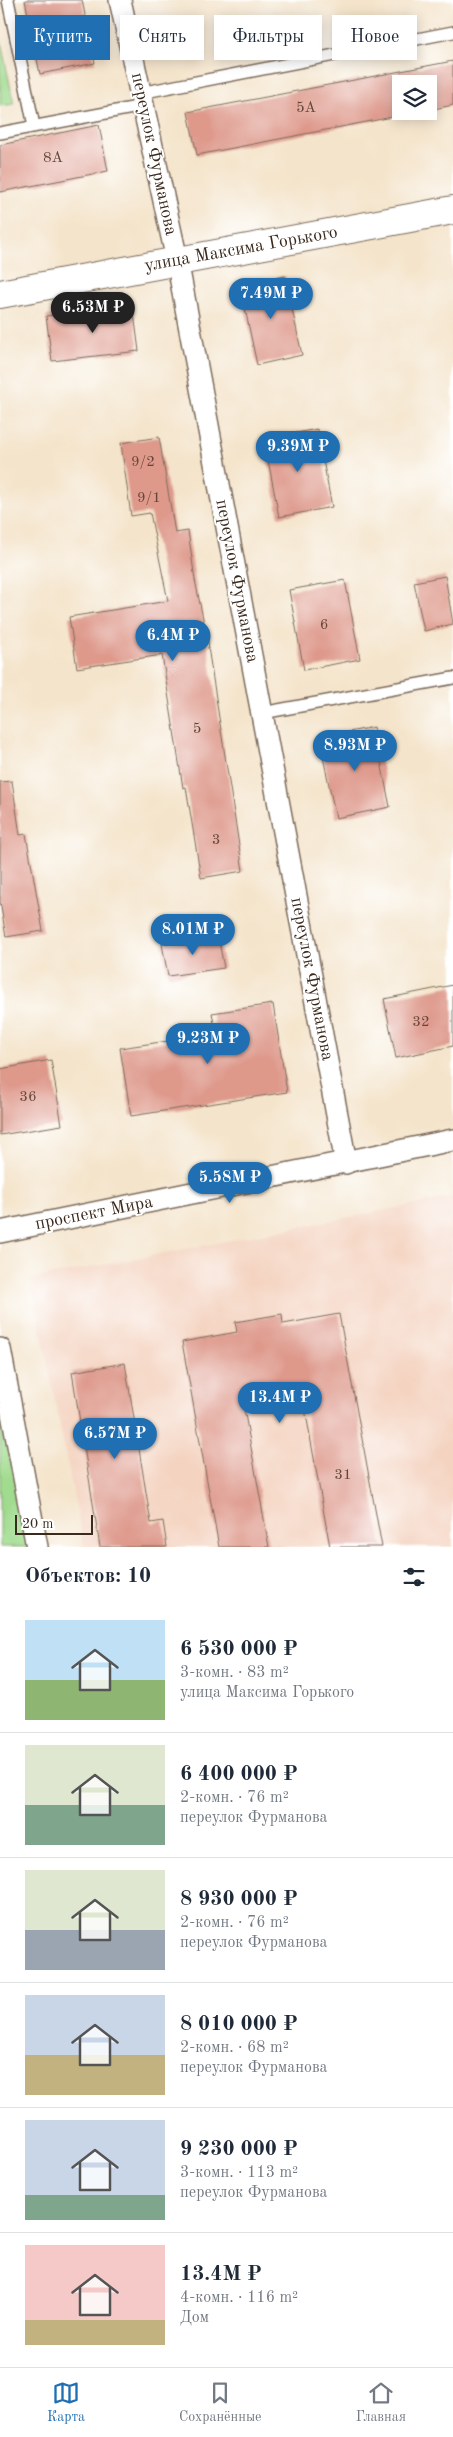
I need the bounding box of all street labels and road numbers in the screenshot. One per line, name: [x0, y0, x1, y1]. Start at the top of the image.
street label: переулок Фурманова: [128, 71, 180, 237]
street label: улица Максима Горького: [143, 223, 339, 275]
street label: переулок Фурманова: [212, 498, 262, 664]
street label: переулок Фурманова: [287, 896, 337, 1062]
street label: проспект Мира: [34, 1193, 155, 1233]

